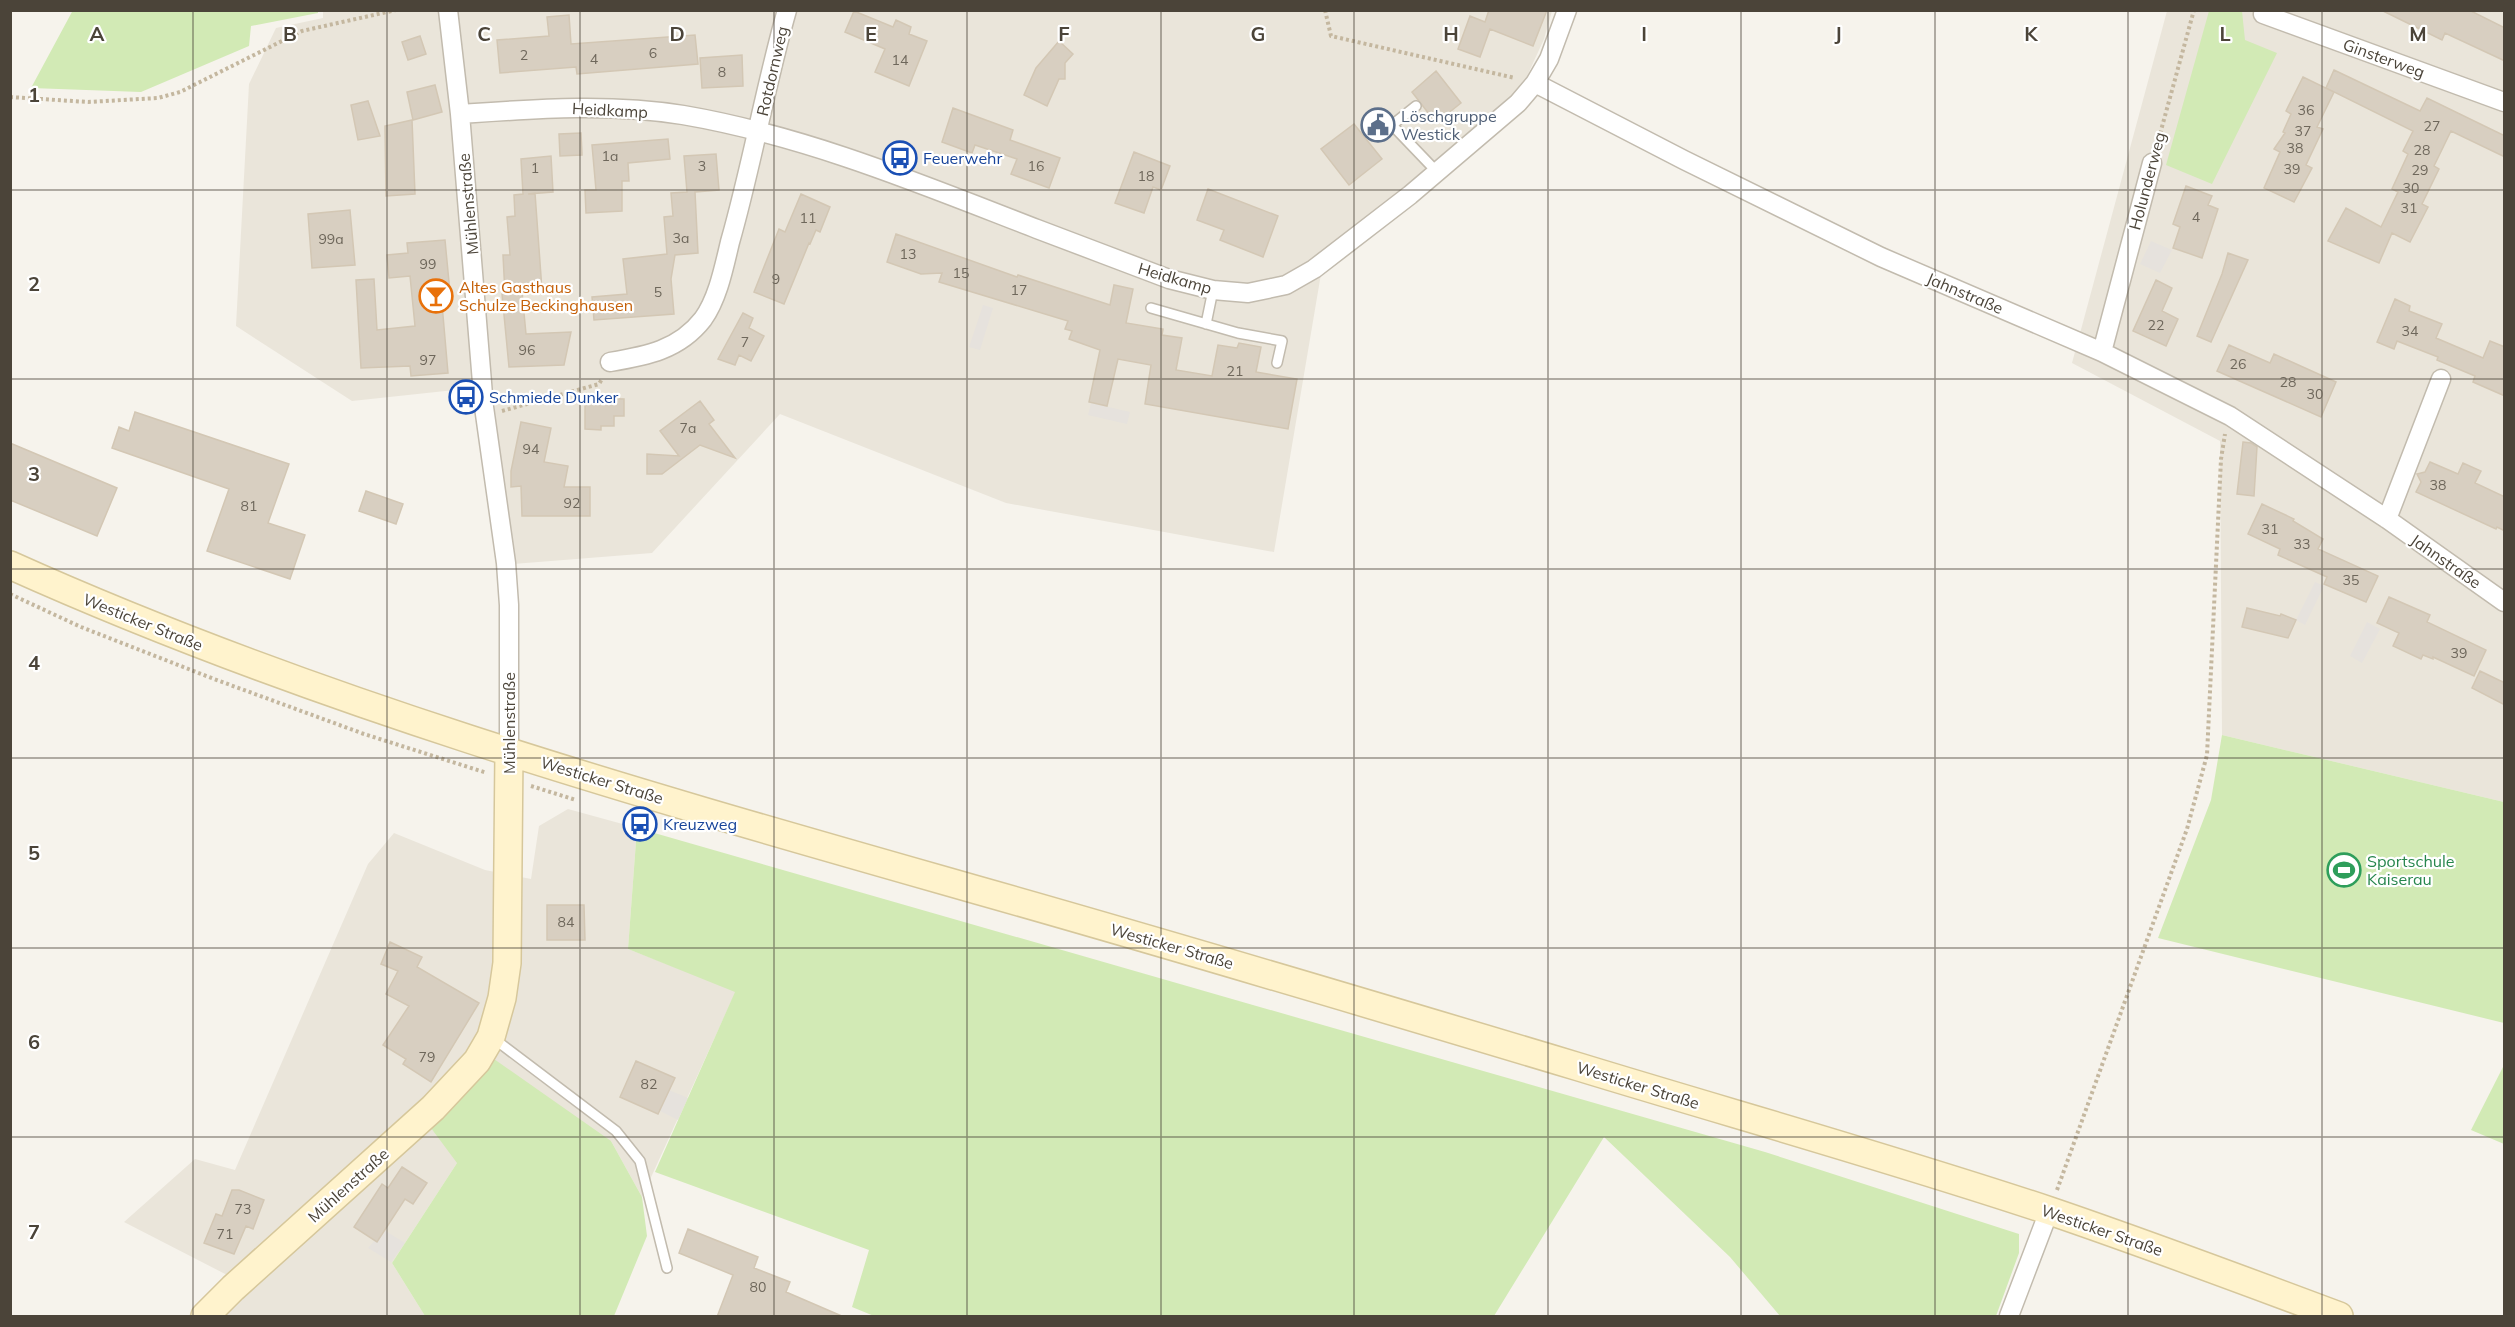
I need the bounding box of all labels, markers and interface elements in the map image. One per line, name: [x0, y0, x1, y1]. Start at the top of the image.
text: A: [90, 21, 105, 46]
text: B: [283, 21, 297, 46]
text: C: [477, 21, 491, 46]
text: D: [669, 21, 685, 46]
text: E: [865, 21, 877, 46]
text: F: [1058, 21, 1070, 46]
text: G: [1251, 21, 1265, 46]
text: H: [1443, 21, 1459, 46]
text: I: [1641, 21, 1647, 46]
text: J: [1834, 21, 1842, 46]
text: K: [2024, 21, 2038, 46]
text: L: [2219, 21, 2231, 46]
text: M: [2409, 21, 2427, 46]
street label: Rotdornweg: [752, 24, 792, 118]
street label: Ginsterweg: [2340, 34, 2428, 82]
house number: 6: [649, 44, 657, 62]
house number: 2: [520, 46, 528, 64]
house number: 4: [590, 50, 599, 68]
house number: 14: [892, 51, 909, 69]
house number: 8: [718, 63, 726, 81]
text: 1: [28, 82, 40, 107]
street label: Heidkamp: [572, 98, 648, 122]
house number: 36: [2298, 101, 2314, 119]
place label: Löschgruppe Westick: [1401, 106, 1497, 144]
public building icon: Löschgruppe Westick: [1360, 107, 1396, 143]
house number: 27: [2424, 117, 2440, 135]
house number: 37: [2295, 122, 2311, 140]
street label: Holunderweg: [2124, 130, 2170, 232]
house number: 38: [2287, 139, 2303, 157]
bus stop icon: Feuerwehr: [882, 140, 918, 176]
house number: 28: [2414, 141, 2430, 159]
house number: 1a: [602, 147, 618, 165]
place label: Feuerwehr: [923, 148, 1002, 168]
street label: Mühlenstraße: [454, 152, 482, 256]
house number: 3: [698, 157, 706, 175]
house number: 16: [1028, 157, 1044, 175]
house number: 1: [531, 159, 539, 177]
house number: 39: [2284, 160, 2300, 178]
house number: 29: [2412, 161, 2428, 179]
house number: 18: [1138, 167, 1154, 185]
house number: 30: [2403, 179, 2419, 197]
house number: 31: [2401, 199, 2417, 217]
house number: 4: [2192, 208, 2201, 226]
house number: 11: [800, 209, 816, 227]
house number: 3a: [673, 229, 689, 247]
house number: 99a: [318, 230, 344, 248]
house number: 13: [900, 245, 916, 263]
house number: 99: [420, 255, 436, 273]
street label: Heidkamp: [1136, 258, 1214, 298]
house number: 15: [953, 264, 969, 282]
street label: Jahnstraße: [1924, 268, 2006, 318]
house number: 9: [772, 270, 780, 288]
text: 2: [28, 271, 40, 296]
place label: Altes Gasthaus Schulze Beckinghausen: [459, 277, 633, 315]
bar icon: Altes Gasthaus Schulze Beckinghausen: [418, 278, 454, 314]
house number: 17: [1011, 281, 1027, 299]
house number: 5: [654, 283, 662, 301]
house number: 22: [2148, 316, 2164, 334]
house number: 34: [2402, 322, 2419, 340]
house number: 7: [741, 333, 749, 351]
house number: 96: [519, 341, 535, 359]
house number: 97: [420, 351, 436, 369]
house number: 26: [2230, 355, 2246, 373]
house number: 21: [1227, 362, 1243, 380]
house number: 28: [2280, 373, 2296, 391]
bus stop icon: Schmiede Dunker: [448, 379, 484, 415]
house number: 30: [2307, 385, 2323, 403]
place label: Schmiede Dunker: [489, 387, 619, 407]
house number: 7a: [680, 419, 696, 437]
house number: 94: [523, 440, 540, 458]
text: 3: [28, 461, 40, 486]
house number: 38: [2430, 476, 2446, 494]
house number: 92: [564, 494, 580, 512]
house number: 81: [241, 497, 257, 515]
house number: 31: [2262, 520, 2278, 538]
street label: Jahnstraße: [2407, 530, 2485, 592]
house number: 33: [2294, 535, 2310, 553]
house number: 35: [2343, 571, 2359, 589]
street label: Westicker Straße: [80, 589, 206, 655]
house number: 39: [2451, 644, 2467, 662]
text: 4: [28, 650, 40, 675]
street label: Mühlenstraße: [499, 672, 519, 774]
street label: Westicker Straße: [538, 752, 666, 808]
bus stop icon: Kreuzweg: [622, 806, 658, 842]
place label: Kreuzweg: [663, 814, 737, 834]
text: 5: [28, 840, 40, 865]
place label: Sportschule Kaiserau: [2367, 851, 2455, 889]
sports icon: Sportschule Kaiserau: [2326, 852, 2362, 888]
house number: 84: [558, 913, 575, 931]
street label: Westicker Straße: [1108, 919, 1236, 973]
text: 6: [28, 1029, 40, 1054]
house number: 79: [419, 1048, 435, 1066]
street label: Westicker Straße: [1574, 1057, 1702, 1113]
house number: 82: [641, 1075, 657, 1093]
street label: Mühlenstraße: [303, 1143, 393, 1227]
house number: 73: [235, 1200, 251, 1218]
street label: Westicker Straße: [2039, 1200, 2165, 1260]
text: 7: [28, 1219, 40, 1244]
house number: 71: [217, 1225, 233, 1243]
house number: 80: [750, 1278, 766, 1296]

